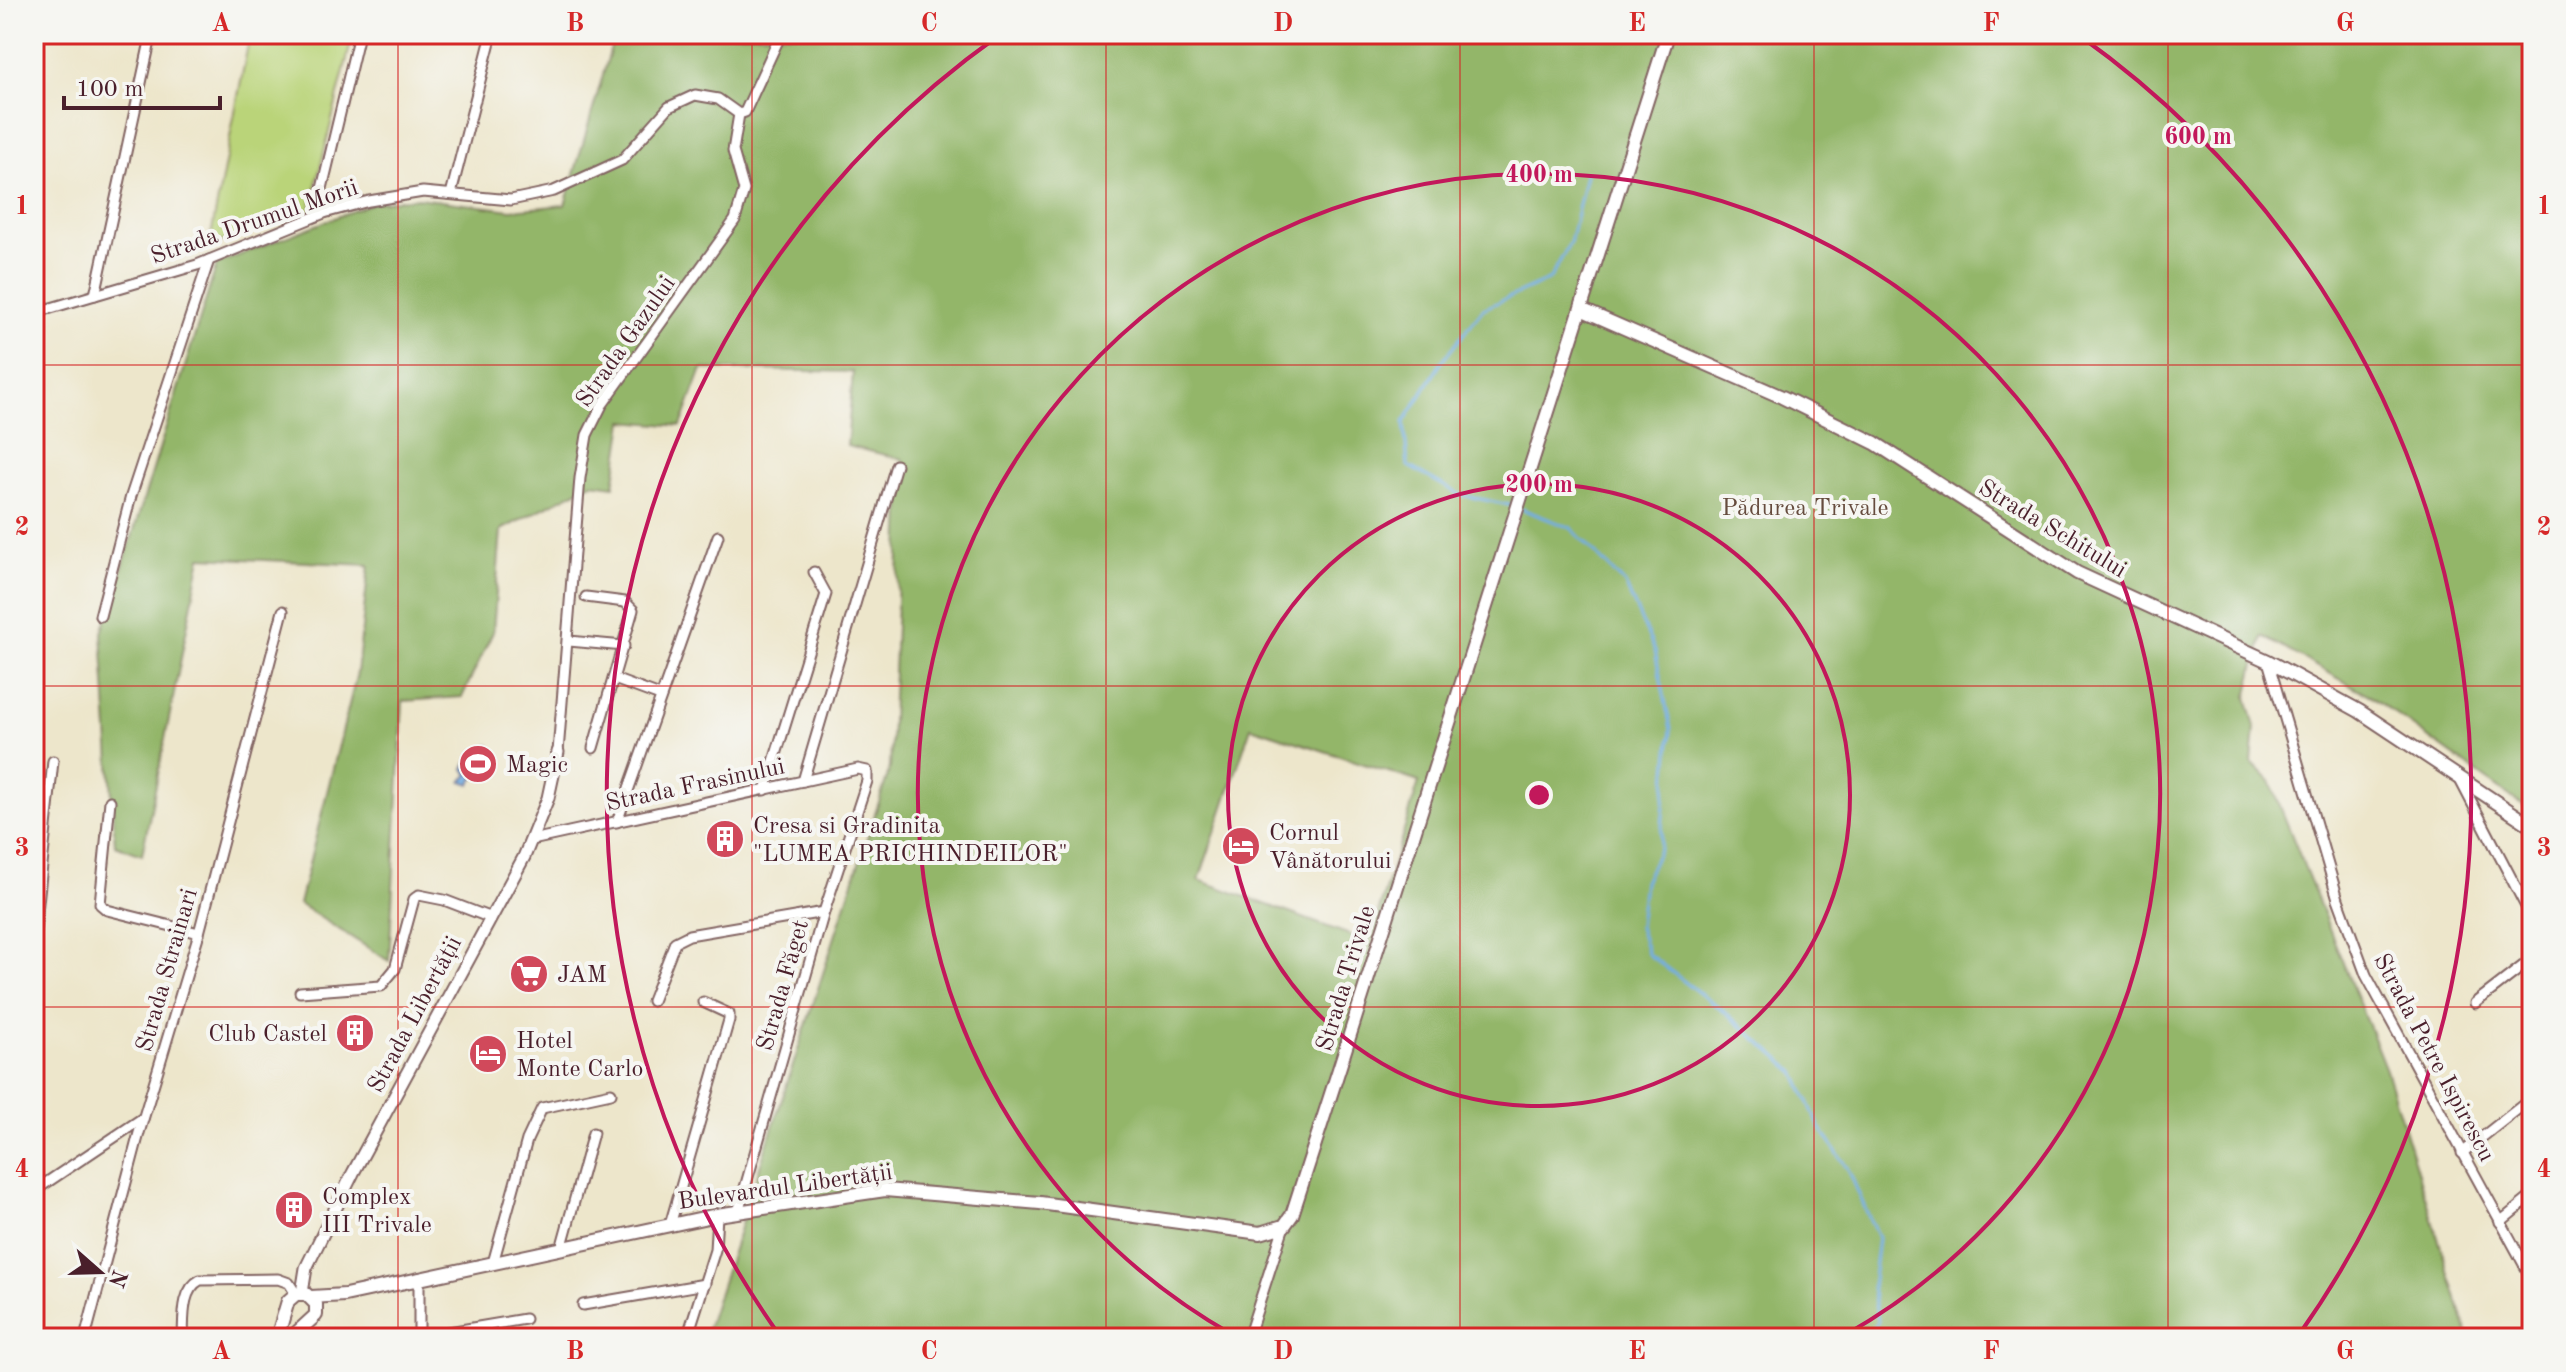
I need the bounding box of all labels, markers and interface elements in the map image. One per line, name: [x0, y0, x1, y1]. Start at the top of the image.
text: A: [211, 11, 231, 37]
text: B: [566, 11, 584, 37]
text: C: [920, 11, 938, 37]
text: D: [1273, 11, 1293, 37]
text: E: [1628, 11, 1646, 37]
text: F: [1982, 11, 2000, 37]
text: G: [2336, 11, 2354, 37]
scale bar: [64, 60, 220, 110]
text: 100 m: [76, 78, 144, 102]
text: 600 m: [2164, 126, 2232, 150]
text: 400 m: [1505, 164, 1573, 188]
street label: Strada Drumul Morii: [148, 176, 361, 270]
text: 1: [14, 194, 30, 220]
text: 1: [2536, 194, 2552, 220]
street label: Strada Gazului: [573, 272, 681, 412]
text: 200 m: [1505, 474, 1573, 498]
street label: Strada Schitului: [1974, 476, 2130, 583]
park label: Pădurea Trivale: [1721, 497, 1889, 521]
text: 2: [14, 515, 30, 541]
text: 2: [2536, 515, 2552, 541]
sports icon: Magic: [457, 743, 499, 785]
place label: Magic: [506, 754, 568, 778]
street label: Strada Frasinului: [604, 755, 787, 817]
centre of rings: [1525, 781, 1553, 809]
place label: Cresa si Gradinita "LUMEA PRICHINDEILOR": [753, 815, 1068, 867]
building icon: Cresa si Gradinita "LUMEA PRICHINDEILOR": [704, 818, 746, 860]
place label: Cornul Vânătorului: [1269, 822, 1392, 874]
hotel icon: Cornul Vânătorului: [1220, 825, 1262, 867]
text: 3: [14, 836, 30, 862]
text: 3: [2536, 836, 2552, 862]
street label: Strada Strainari: [133, 886, 203, 1055]
street label: Strada Trivale: [1313, 903, 1380, 1054]
street label: Strada Făget: [754, 917, 814, 1054]
street label: Strada Libertății: [364, 933, 467, 1097]
street label: Strada Petre Ispirescu: [2368, 950, 2498, 1166]
supermarket icon: JAM: [508, 953, 550, 995]
place label: JAM: [557, 964, 607, 988]
building icon: Club Castel: [334, 1012, 376, 1054]
place label: Club Castel: [208, 1023, 327, 1047]
place label: Hotel Monte Carlo: [516, 1030, 643, 1082]
hotel icon: Hotel Monte Carlo: [467, 1033, 509, 1075]
text: 4: [14, 1157, 30, 1183]
text: 4: [2536, 1157, 2552, 1183]
street label: Bulevardul Libertății: [676, 1161, 894, 1215]
place label: Complex III Trivale: [322, 1186, 432, 1238]
building icon: Complex III Trivale: [273, 1189, 315, 1231]
north arrow: [60, 1232, 140, 1312]
text: N: [104, 1266, 130, 1290]
text: A: [211, 1339, 231, 1365]
text: B: [566, 1339, 584, 1365]
text: C: [920, 1339, 938, 1365]
text: D: [1273, 1339, 1293, 1365]
text: E: [1628, 1339, 1646, 1365]
text: F: [1982, 1339, 2000, 1365]
text: G: [2336, 1339, 2354, 1365]

